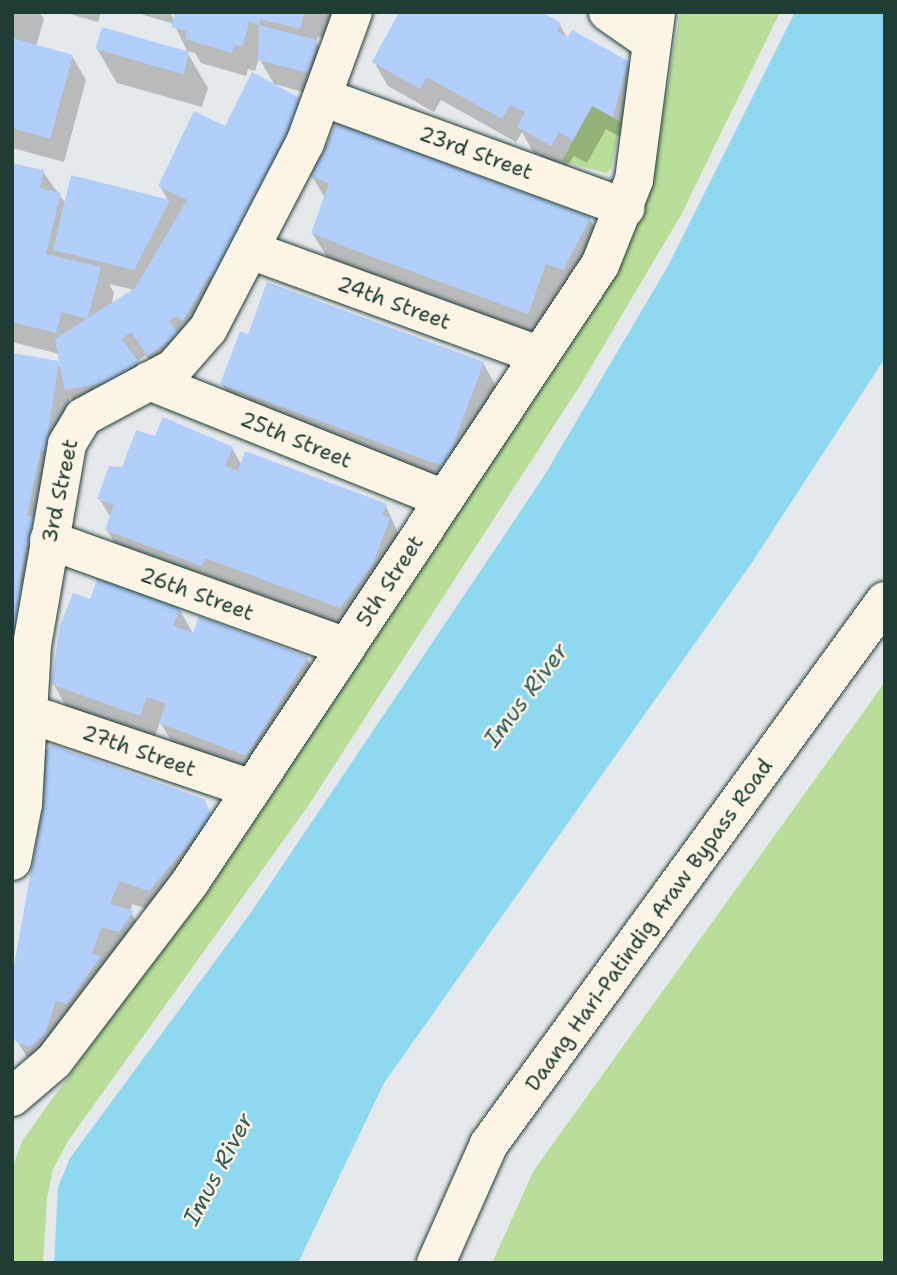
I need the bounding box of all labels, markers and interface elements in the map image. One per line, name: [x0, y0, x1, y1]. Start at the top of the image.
street label: 23rd Street: [416, 121, 536, 185]
street label: 24th Street: [334, 271, 454, 335]
street label: 25th Street: [237, 406, 355, 474]
street label: 3rd Street: [37, 437, 83, 545]
street label: 5th Street: [351, 531, 429, 631]
street label: 26th Street: [137, 562, 257, 626]
water label: Imus River: [478, 638, 574, 752]
street label: 27th Street: [79, 720, 199, 782]
street label: Daang Hari-Patindig Araw Bypass Road: [520, 754, 778, 1096]
water label: Imus River: [177, 1108, 259, 1230]

